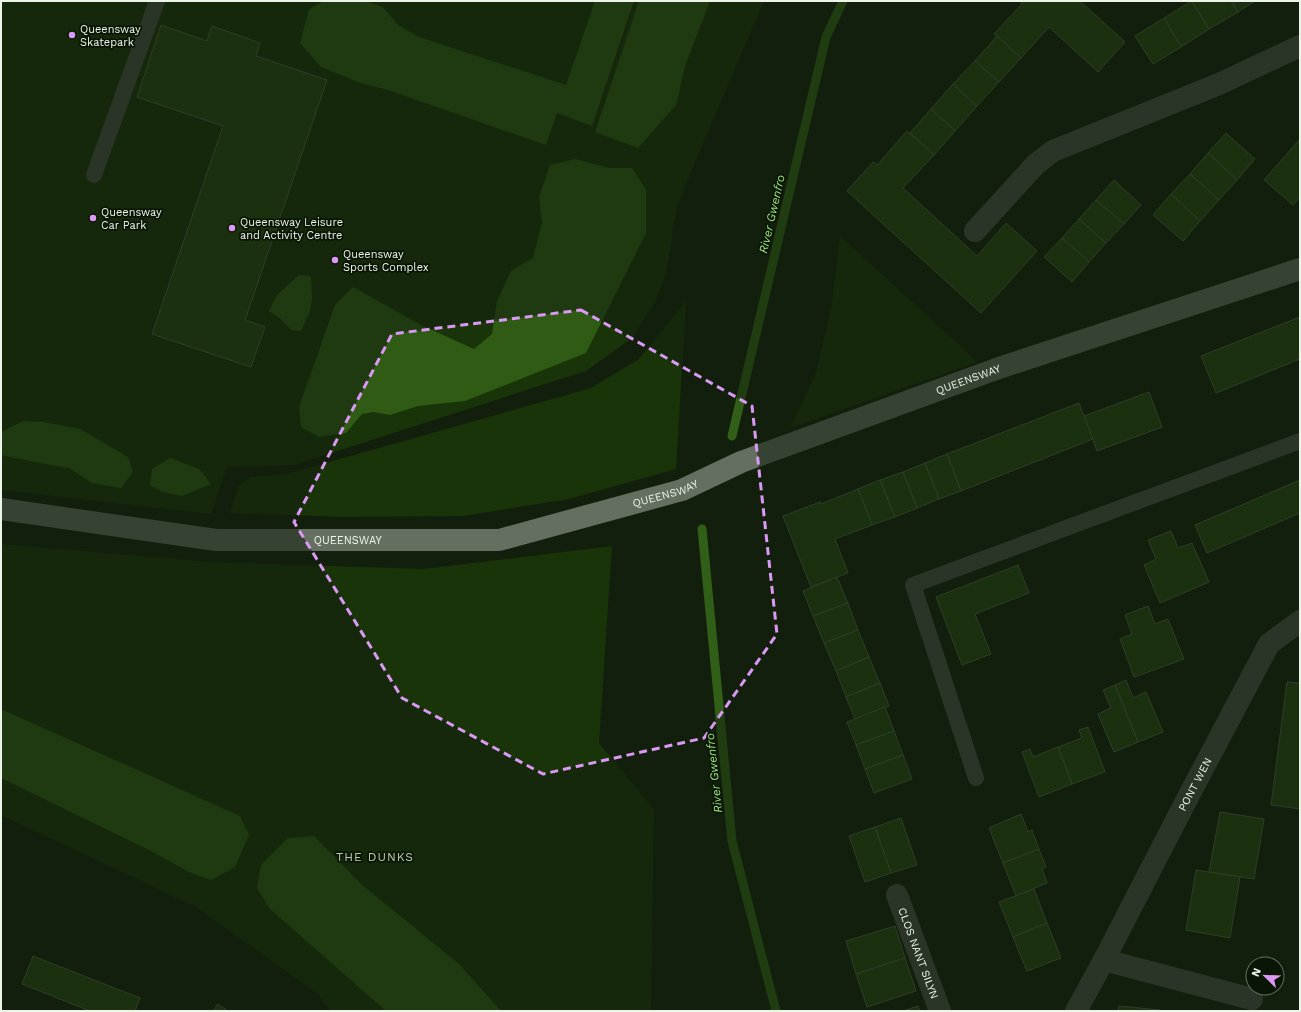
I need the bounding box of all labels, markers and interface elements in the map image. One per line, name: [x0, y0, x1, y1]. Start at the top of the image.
place label: Queensway Skatepark: [80, 23, 141, 49]
marker: Queensway Skatepark: [67, 30, 77, 40]
water label: River Gwenfro: [756, 173, 788, 255]
place label: Queensway Car Park: [101, 206, 162, 232]
marker: Queensway Car Park: [88, 213, 98, 223]
place label: Queensway Leisure and Activity Centre: [240, 216, 343, 242]
marker: Queensway Leisure and Activity Centre: [227, 223, 237, 233]
place label: Queensway Sports Complex: [343, 248, 429, 274]
marker: Queensway Sports Complex: [330, 255, 340, 265]
street label: QUEENSWAY: [934, 362, 1003, 397]
street label: QUEENSWAY: [631, 477, 701, 510]
street label: QUEENSWAY: [314, 534, 383, 547]
water label: River Gwenfro: [703, 732, 725, 814]
street label: PONT WEN: [1176, 756, 1215, 813]
district label: THE DUNKS: [336, 850, 414, 864]
street label: CLOS NANT SILYN: [895, 906, 941, 1001]
north arrow: [1245, 956, 1285, 996]
text: N: [1249, 966, 1264, 979]

